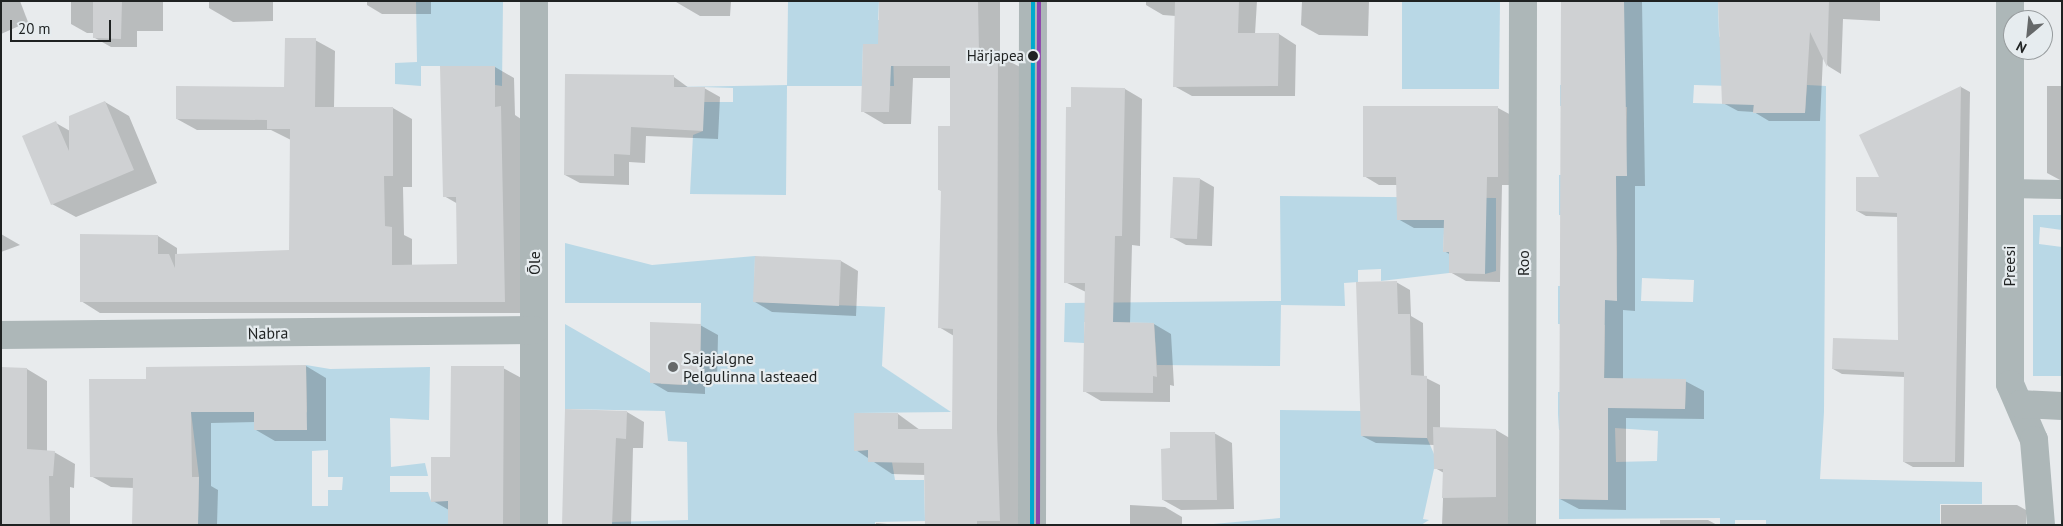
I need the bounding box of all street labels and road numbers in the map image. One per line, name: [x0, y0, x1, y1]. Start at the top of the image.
street label: Preesi: [1999, 246, 2019, 286]
street label: Roo: [1513, 250, 1533, 276]
street label: Õle: [524, 251, 544, 275]
street label: Nabra: [247, 323, 289, 343]

